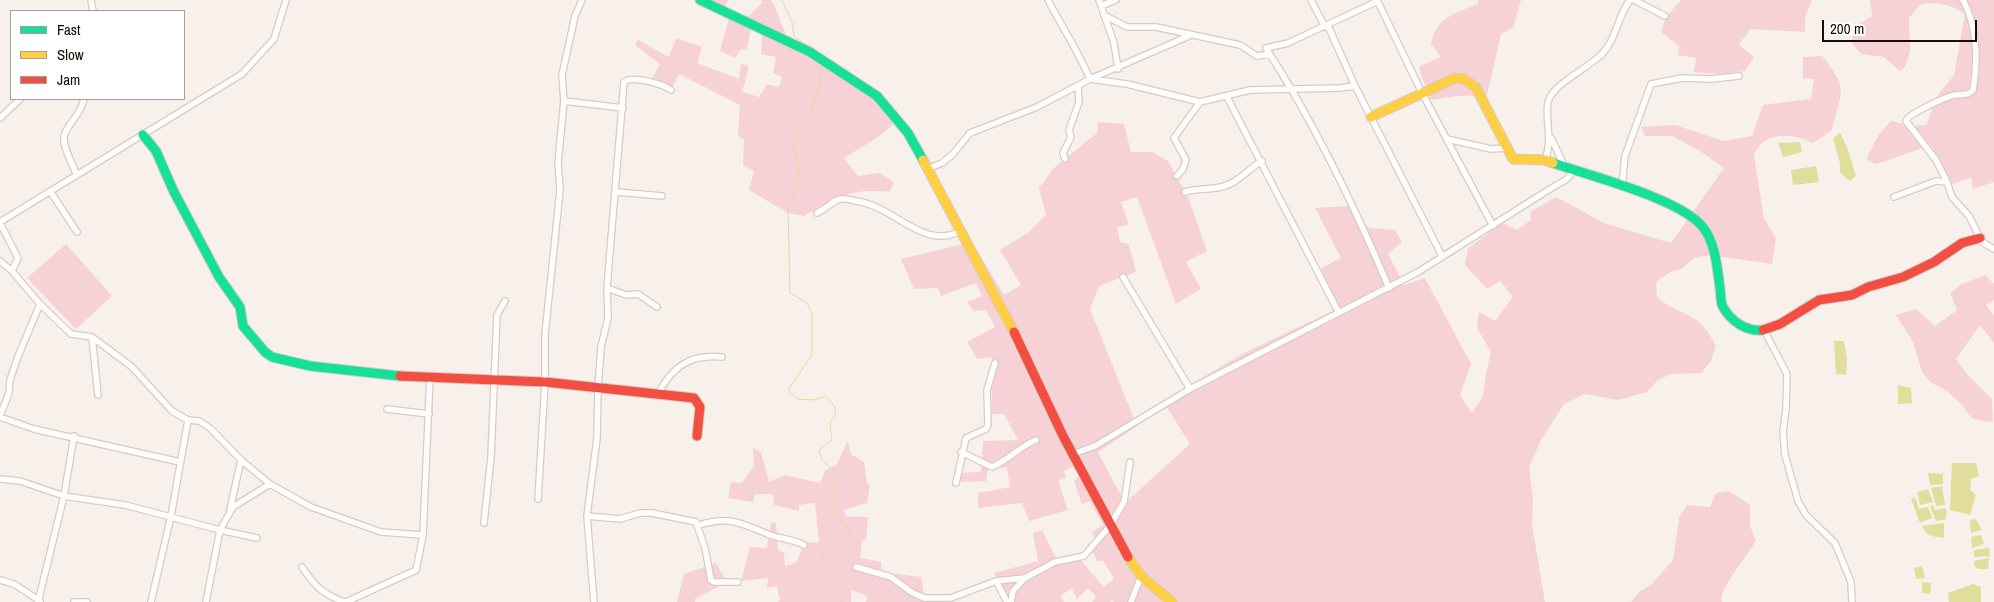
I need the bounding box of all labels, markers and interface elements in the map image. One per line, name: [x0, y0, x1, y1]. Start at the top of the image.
legend: [10, 10, 185, 100]
scale bar: [1824, 10, 1979, 42]
text: 200 m: [1830, 18, 1864, 39]
text: Fast: [57, 19, 80, 40]
text: Slow: [57, 44, 84, 65]
text: Jam: [57, 69, 80, 90]

